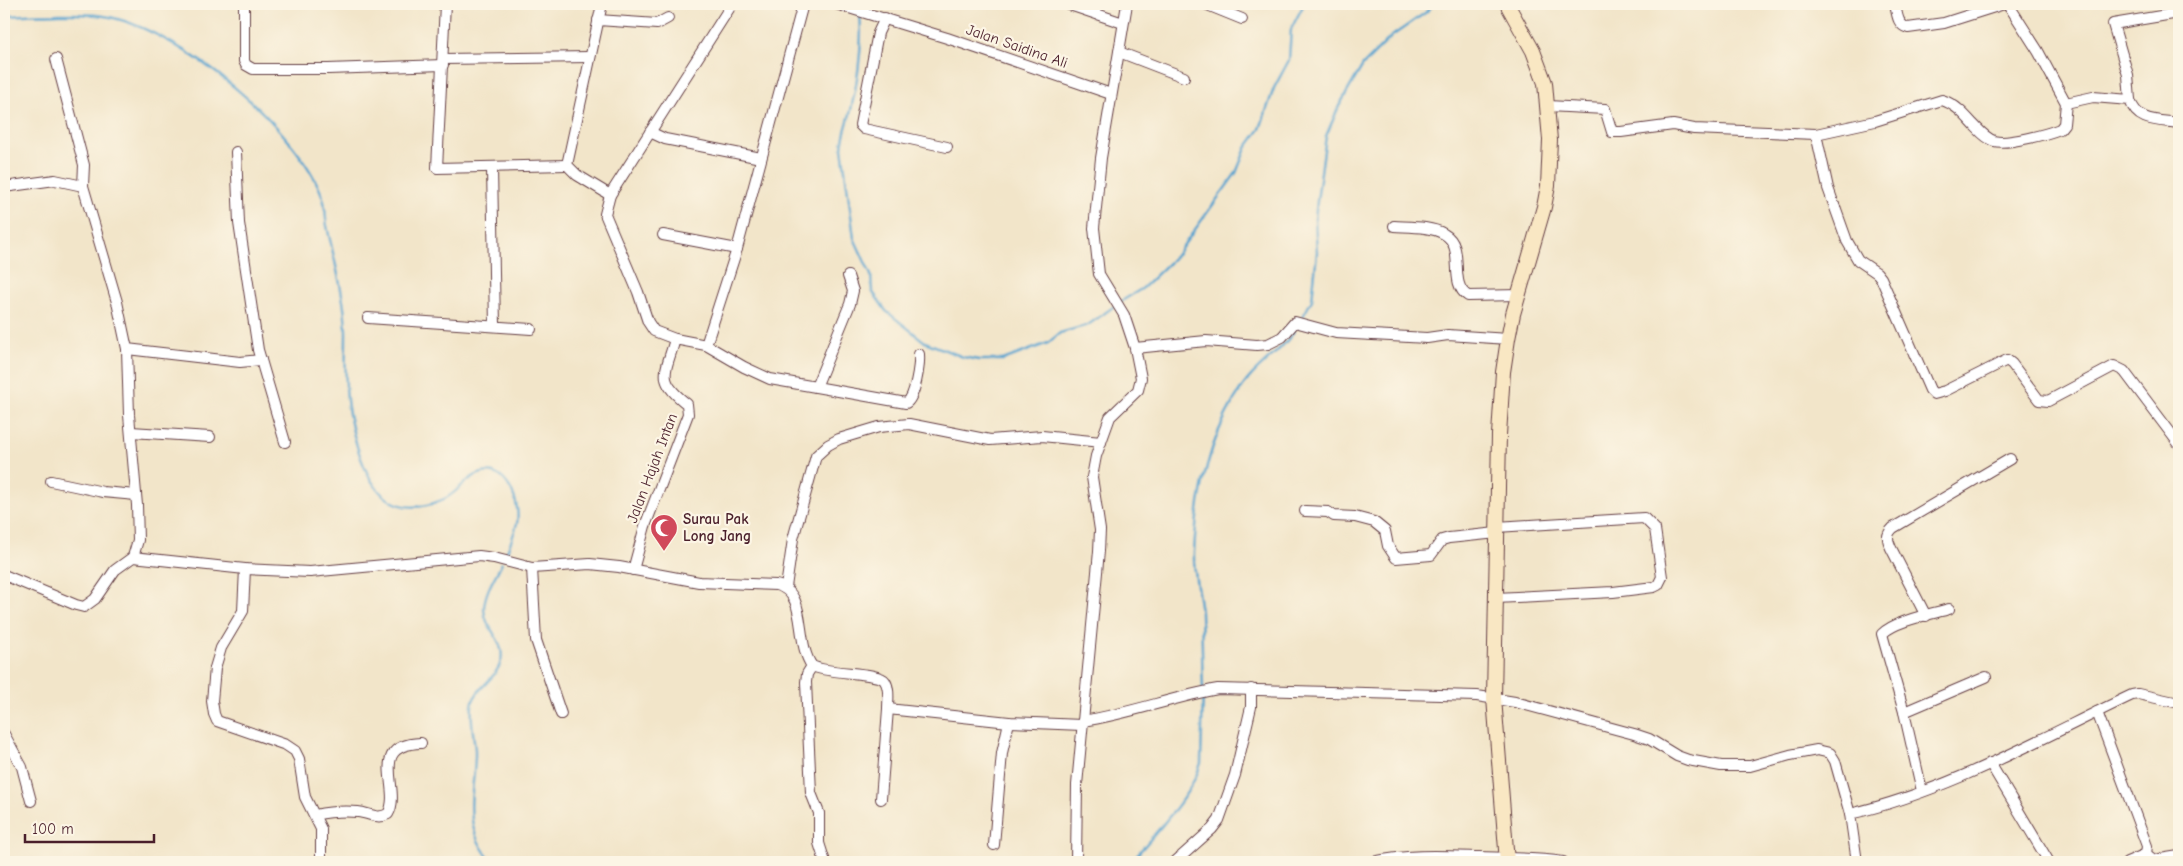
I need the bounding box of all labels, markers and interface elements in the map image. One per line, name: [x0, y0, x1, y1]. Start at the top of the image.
street label: Jalan Saidina Ali: [964, 20, 1070, 72]
street label: Jalan Hajah Intan: [623, 411, 681, 525]
place label: Surau Pak Long Jang: [683, 510, 751, 545]
mosque icon: Surau Pak Long Jang: [649, 513, 679, 552]
scale bar: [25, 811, 154, 843]
text: 100 m: [32, 820, 74, 838]

